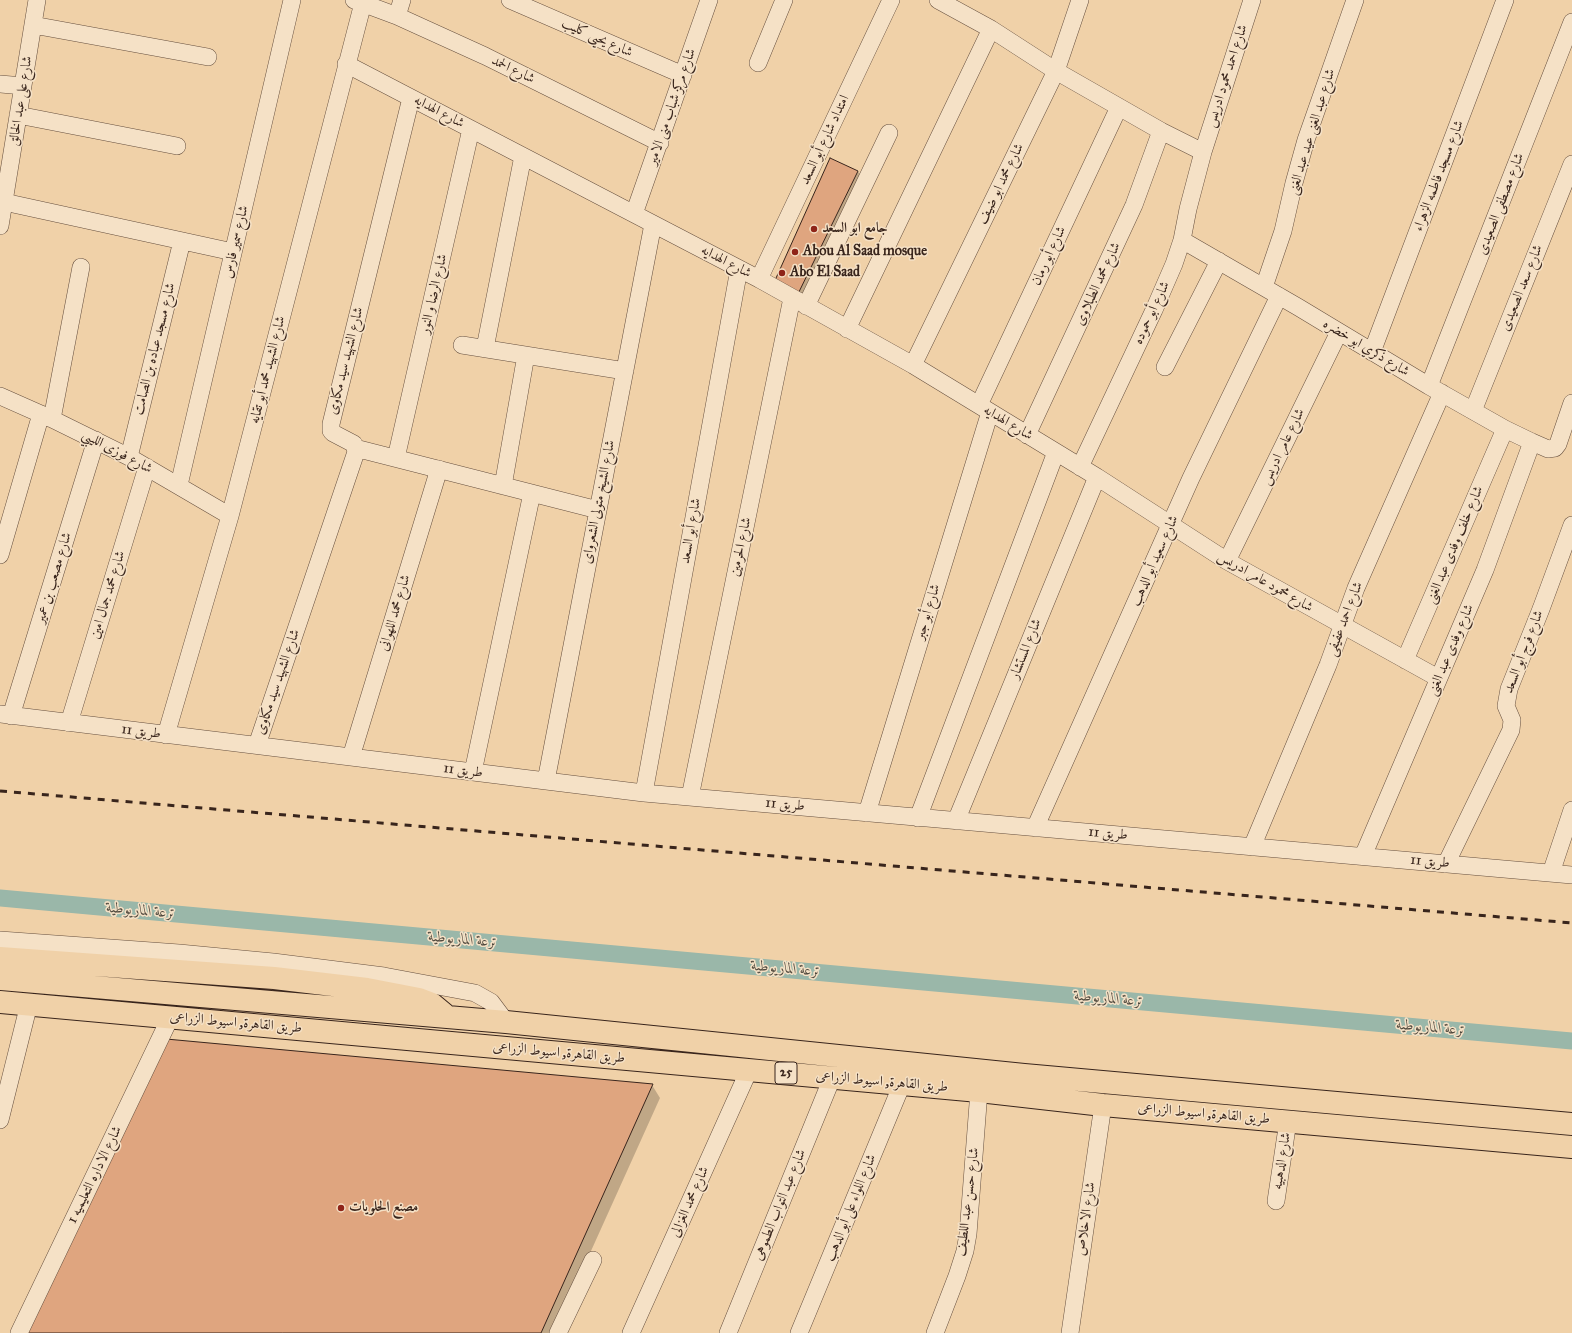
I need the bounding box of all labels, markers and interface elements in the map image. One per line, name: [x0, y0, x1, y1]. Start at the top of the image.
street label: شارع يحيى كليب: [559, 15, 635, 61]
street label: شارع احمد محمود ادريس: [1202, 22, 1252, 130]
street label: شارع مركز شباب منى الامير: [644, 46, 700, 168]
street label: شارع الحمد: [489, 52, 537, 88]
street label: شارع على عبد الخالق: [6, 55, 36, 147]
street label: شارع عبد الغنى عيد عبد الغنى: [1285, 67, 1339, 197]
street label: شارع الهدايه: [411, 92, 467, 132]
street label: امتداد شارع أبو السعد: [797, 92, 853, 188]
street label: شارع مسجد فاطمه الزهراء: [1410, 118, 1468, 234]
street label: شارع محمد ابو ضيف: [974, 141, 1028, 227]
street label: شارع مصطفى الصعيدى: [1474, 151, 1528, 257]
street label: شارع سمير فارس: [219, 204, 253, 280]
place label: جامع ابو السعد: [822, 221, 888, 237]
marker: جامع ابو السعد: [809, 224, 819, 234]
street label: شارع أبو رمان: [1028, 224, 1070, 288]
street label: شارع محمد الطبلاوى: [1071, 240, 1125, 328]
street label: شارع الهدايه: [698, 242, 754, 282]
street label: شارع سعد الصعيدى: [1497, 242, 1547, 334]
place label: Abou Al Saad mosque: [803, 244, 927, 260]
marker: Abou Al Saad mosque: [790, 247, 800, 257]
street label: شارع الرضا و النور: [417, 252, 451, 336]
place label: Abo El Saad: [790, 265, 860, 281]
marker: Abo El Saad: [777, 268, 787, 278]
street label: شارع أبو حموده: [1130, 279, 1174, 347]
street label: شارع مسجد عباده بن الصامت: [130, 281, 180, 417]
street label: شارع الشهيد سيد مكاوى: [325, 305, 367, 417]
street label: شارع الشهيد محمد أبو تقايه: [247, 314, 289, 426]
street label: شارع ذكري ابو خضره: [1320, 316, 1412, 380]
street label: شارع الهدايه: [980, 402, 1036, 444]
street label: شارع عامر ادريس: [1257, 406, 1309, 488]
street label: شارع فوزى الليبي: [79, 426, 155, 478]
street label: شارع الشيخ متولى الشعرواى: [579, 439, 619, 565]
street label: شارع خلف وفدى عبد الغنى: [1423, 484, 1487, 606]
street label: شارع أبو السعد: [677, 497, 705, 565]
street label: شارع سعيد أبو الدهب: [1127, 513, 1183, 609]
street label: شارع الحرمين: [727, 516, 755, 578]
street label: شارع مصعب بن عمير: [32, 530, 76, 626]
street label: شارع محمود عامر ادريس: [1214, 548, 1316, 616]
street label: شارع محمد جمال امين: [87, 549, 129, 641]
street label: شارع محمد اللهوانى: [375, 573, 415, 653]
street label: شارع احمد عفيفى: [1323, 579, 1367, 659]
street label: شارع أبو جبر: [912, 582, 944, 642]
street label: شارع وفدى عبد الغنى: [1424, 602, 1478, 698]
street label: شارع فرج أبو السعد: [1500, 608, 1548, 696]
street label: شارع المستشار: [1006, 616, 1046, 682]
street label: شارع الشهيد سيد مكاوى: [252, 627, 304, 737]
street label: طريق 11: [120, 721, 162, 743]
street label: طريق 11: [442, 760, 484, 782]
street label: طريق 11: [765, 795, 805, 815]
street label: طريق 11: [1088, 824, 1128, 844]
street label: طريق 11: [1410, 852, 1450, 872]
water label: ترعة الماريوطية: [106, 899, 176, 923]
water label: ترعة الماريوطية: [428, 928, 498, 952]
water label: ترعة الماريوطية: [751, 957, 821, 981]
water label: ترعة الماريوطية: [1074, 987, 1144, 1011]
street label: طريق القاهرة, اسيوط الزراعى: [169, 1009, 303, 1037]
water label: ترعة الماريوطية: [1396, 1016, 1466, 1040]
street label: طريق القاهرة, اسيوط الزراعى: [492, 1039, 626, 1067]
road number: 25: [775, 1062, 797, 1084]
street label: طريق القاهرة, اسيوط الزراعى: [815, 1068, 949, 1096]
street label: طريق القاهرة, اسيوط الزراعى: [1137, 1100, 1271, 1128]
street label: شارع الاداره التعليميه 1: [64, 1124, 126, 1226]
street label: شارع الدهبيه: [1269, 1131, 1295, 1191]
street label: شارع عبد التواب الطموهى: [750, 1147, 810, 1263]
street label: شارع حسن عبد اللطيف: [953, 1147, 983, 1257]
street label: شارع اللواء على أبو الدهب: [822, 1152, 880, 1264]
street label: شارع محمد الغزالى: [667, 1164, 713, 1240]
street label: شارع الاخلاص: [1072, 1181, 1100, 1257]
place label: مصنع الحلويات: [349, 1200, 418, 1216]
marker: مصنع الحلويات: [336, 1203, 346, 1213]

